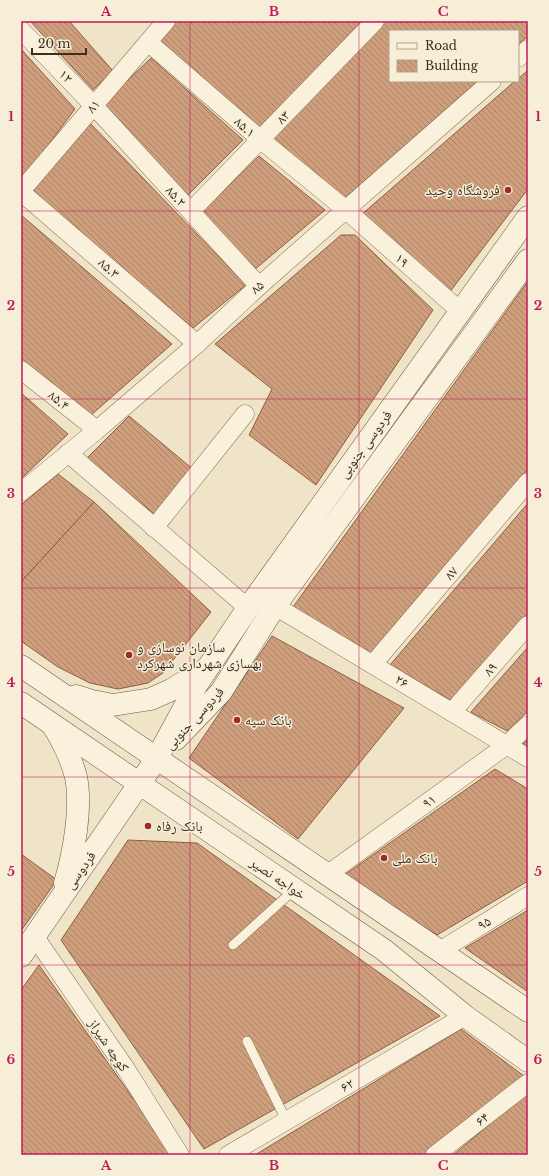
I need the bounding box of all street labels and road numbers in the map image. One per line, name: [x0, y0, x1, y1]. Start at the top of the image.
street label: ۱۲: [55, 65, 77, 87]
street label: ۸۱: [82, 95, 104, 117]
street label: ۸۳: [272, 106, 294, 128]
street label: ۸۵.۱: [231, 113, 259, 141]
street label: ۸۵.۲: [162, 182, 190, 210]
street label: ۱۹: [391, 249, 413, 271]
street label: ۸۵.۳: [95, 254, 123, 282]
street label: ۸۵: [246, 276, 268, 298]
street label: ۸۵.۴: [45, 386, 73, 414]
street label: فردوسی جنوبی: [334, 406, 396, 482]
street label: ۸۷: [440, 562, 462, 584]
street label: ۸۹: [479, 658, 501, 680]
street label: ۲۶: [392, 670, 412, 692]
street label: فردوسی جنوبی: [160, 683, 228, 753]
street label: ۹۱: [419, 790, 439, 812]
street label: فردوسی: [60, 847, 100, 893]
street label: خواجه نصیر: [246, 852, 309, 903]
street label: ۹۵: [474, 912, 494, 934]
street label: کوچه شیراز: [84, 1014, 133, 1075]
street label: ۶۲: [337, 1074, 357, 1096]
street label: ۶۴: [472, 1108, 492, 1130]

